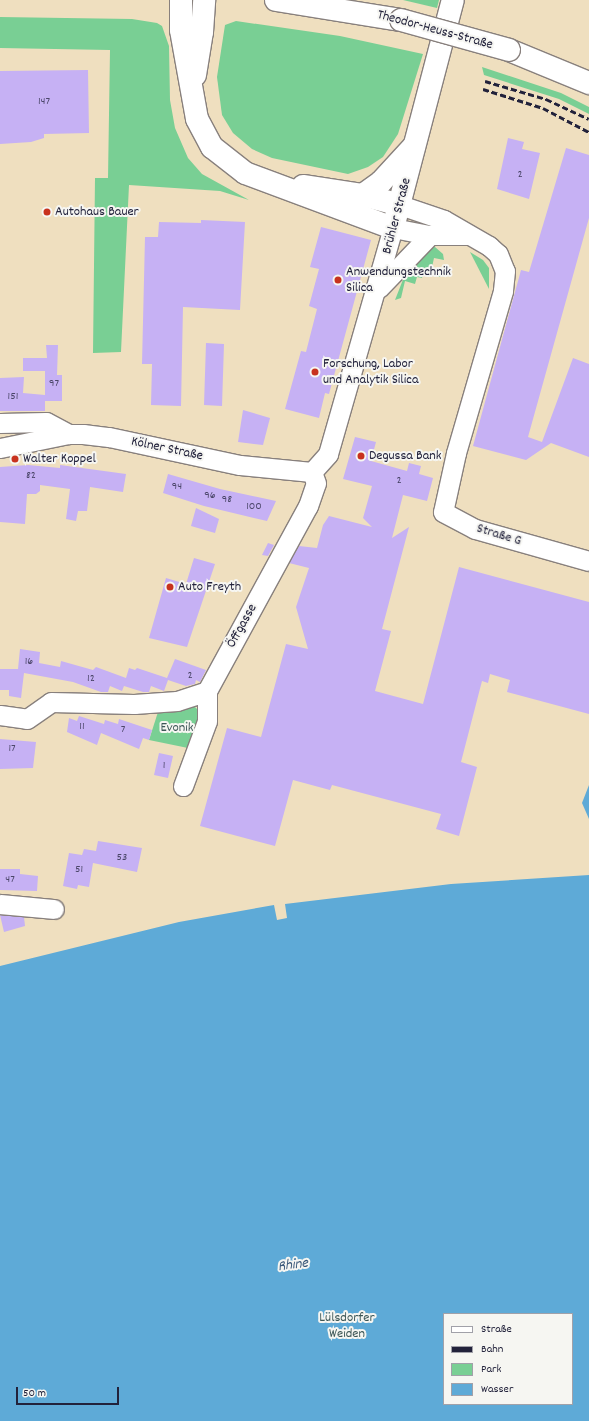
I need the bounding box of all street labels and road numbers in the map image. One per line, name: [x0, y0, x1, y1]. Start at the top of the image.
street label: Theodor-Heuss-Straße: [375, 6, 495, 54]
street label: Brühler Straße: [379, 176, 415, 256]
street label: Kölner Straße: [130, 433, 204, 465]
street label: Straße G: [474, 520, 524, 550]
street label: Öffgasse: [223, 601, 261, 651]

